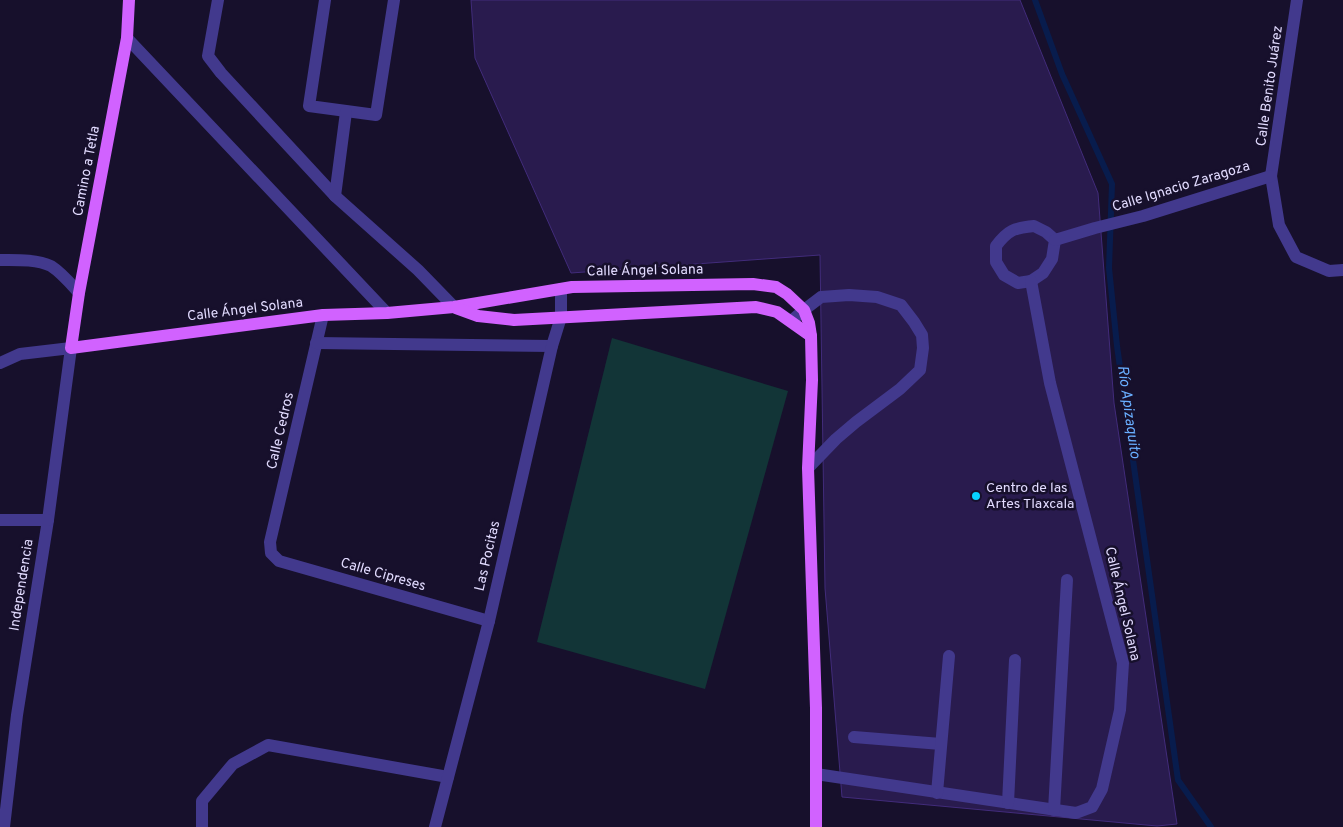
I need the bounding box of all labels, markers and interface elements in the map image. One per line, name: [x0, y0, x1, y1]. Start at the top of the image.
street label: Calle Benito Juárez: [1253, 25, 1287, 147]
street label: Camino a Tetla: [70, 124, 104, 218]
street label: Calle Ignacio Zaragoza: [1110, 158, 1252, 216]
street label: Calle Ángel Solana: [587, 260, 703, 281]
street label: Calle Ángel Solana: [186, 293, 304, 326]
water label: Río Apizaquito: [1112, 364, 1144, 460]
street label: Calle Cedros: [264, 391, 298, 471]
place label: Centro de las Artes Tlaxcala: [986, 480, 1074, 513]
marker: Centro de las Artes Tlaxcala: [970, 490, 982, 502]
street label: Las Pocitas: [472, 519, 504, 593]
street label: Independencia: [6, 538, 38, 632]
street label: Calle Ángel Solana: [1101, 545, 1144, 663]
street label: Calle Cipreses: [338, 555, 428, 595]

